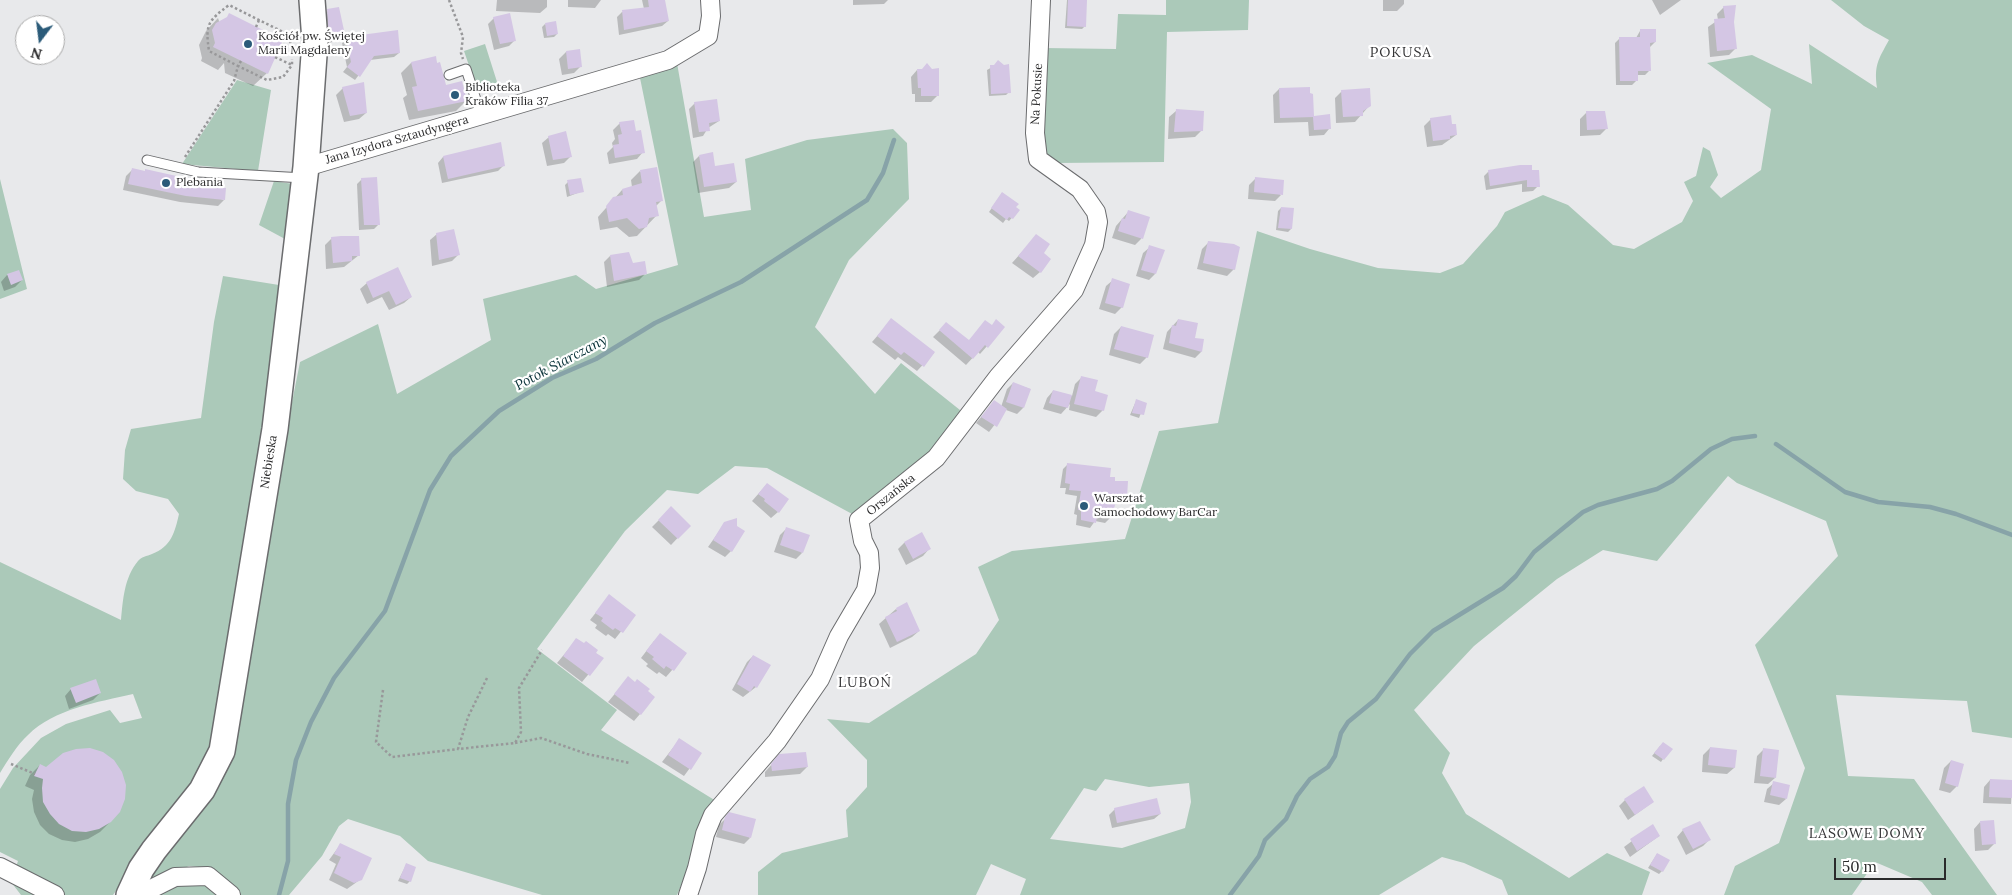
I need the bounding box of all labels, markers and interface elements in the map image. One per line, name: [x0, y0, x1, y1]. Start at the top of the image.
north arrow: [15, 15, 65, 65]
place label: Kościół pw. Świętej Marii Magdaleny: [258, 30, 365, 58]
marker: Kościół pw. Świętej Marii Magdaleny: [242, 38, 254, 50]
text: N: [29, 43, 44, 64]
district label: POKUSA: [1369, 45, 1433, 61]
street label: Na Pokusie: [1028, 63, 1046, 125]
place label: Biblioteka Kraków Filia 37: [465, 81, 548, 109]
marker: Biblioteka Kraków Filia 37: [449, 89, 461, 101]
street label: Jana Izydora Sztaudyngera: [324, 113, 470, 167]
place label: Plebania: [176, 176, 223, 190]
marker: Plebania: [160, 177, 172, 189]
water label: Potok Siarczany: [512, 332, 610, 394]
street label: Niebieska: [258, 434, 280, 490]
street label: Orszańska: [864, 471, 918, 519]
place label: Warsztat Samochodowy BarCar: [1094, 492, 1217, 520]
marker: Warsztat Samochodowy BarCar: [1078, 500, 1090, 512]
district label: LUBOŃ: [837, 675, 893, 691]
district label: LASOWE DOMY: [1807, 826, 1927, 842]
scale bar: [1837, 848, 1950, 880]
text: 50 m: [1842, 857, 1877, 876]

